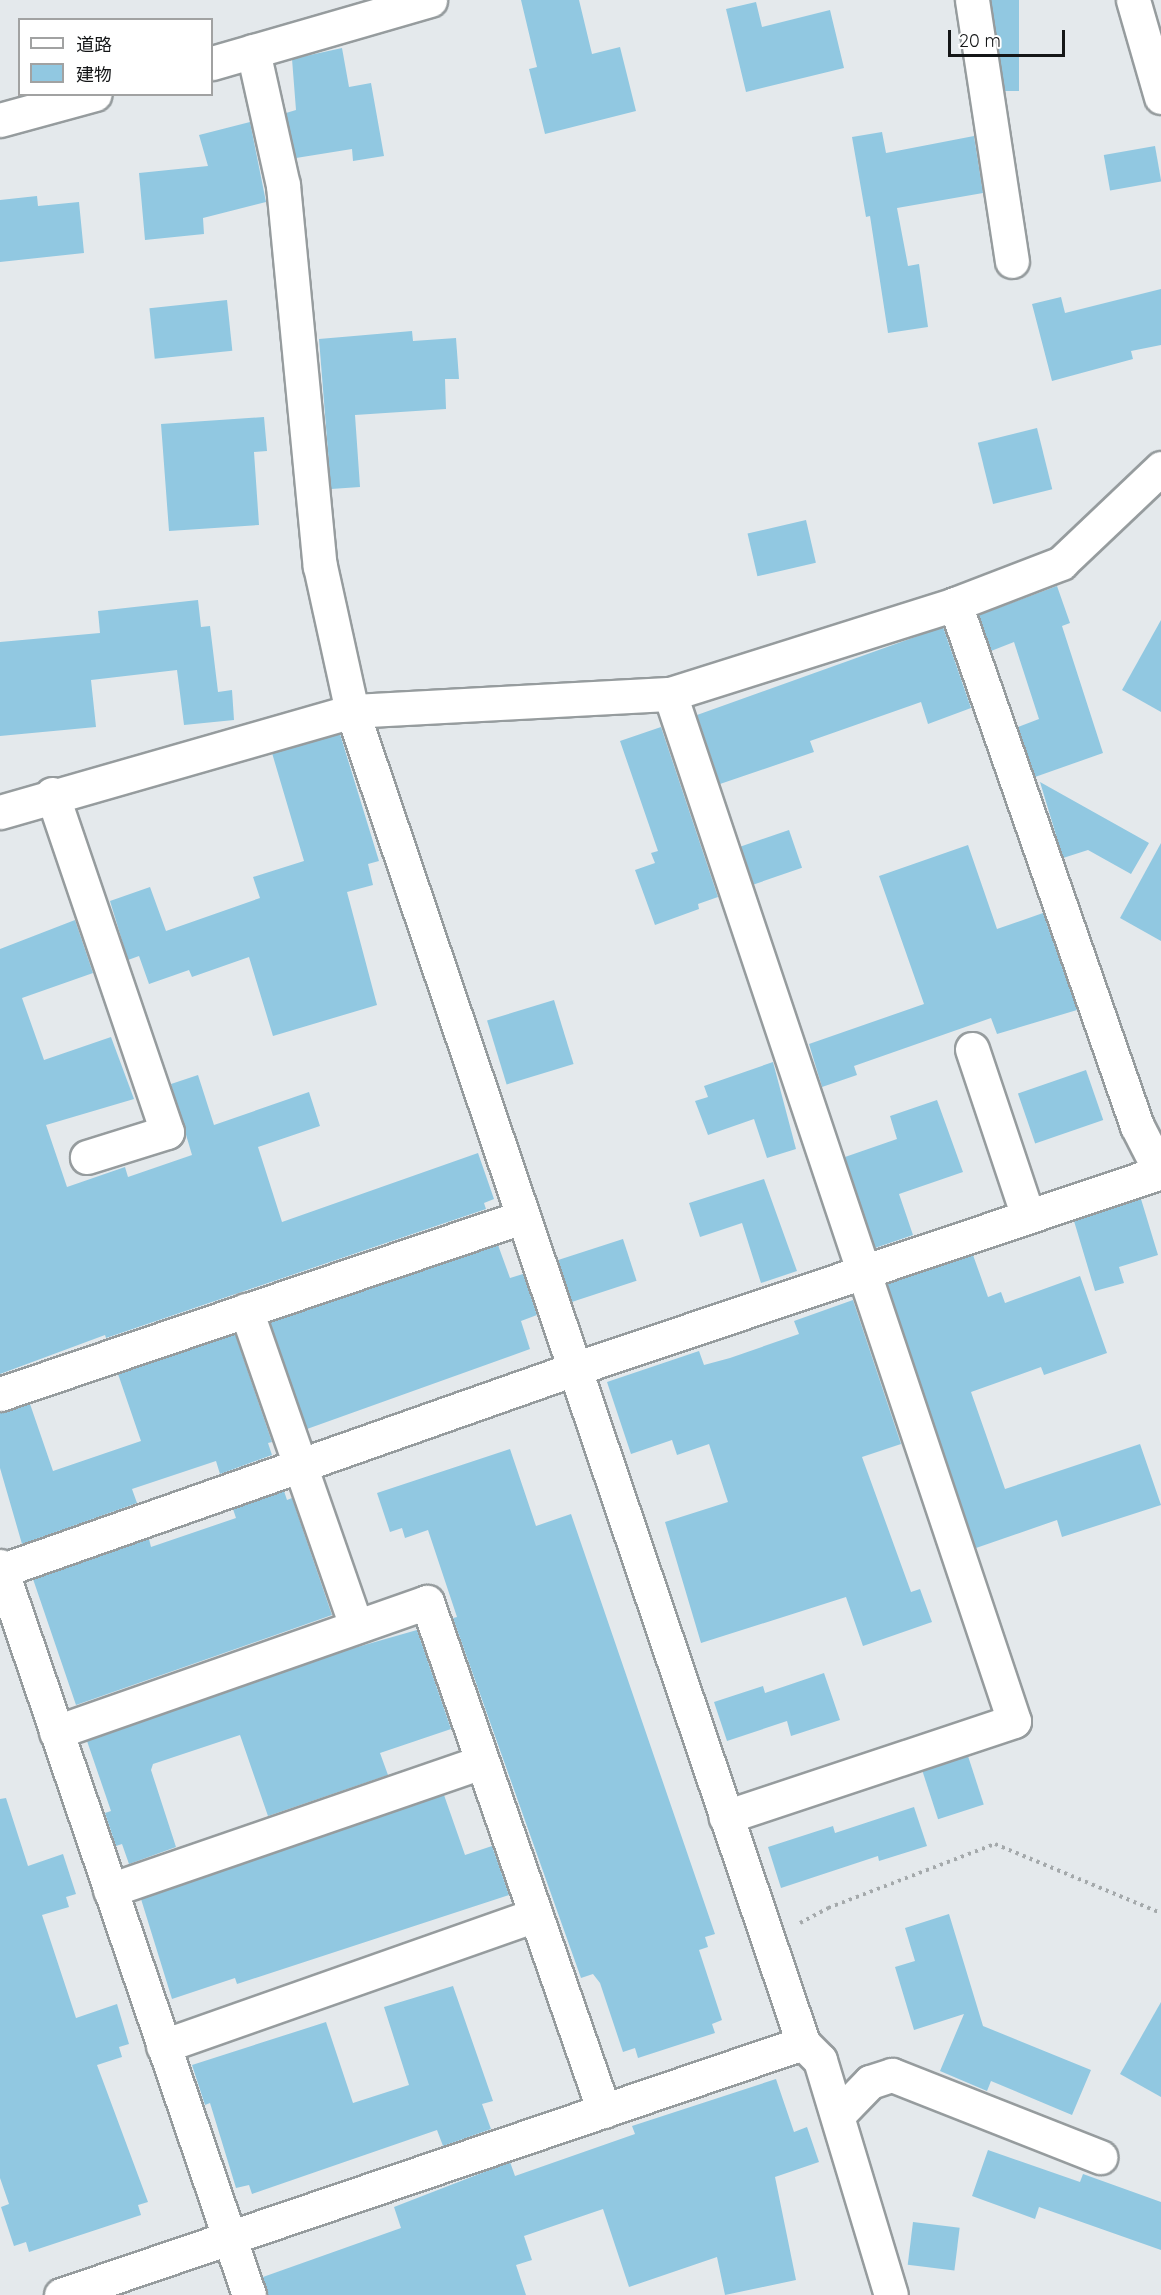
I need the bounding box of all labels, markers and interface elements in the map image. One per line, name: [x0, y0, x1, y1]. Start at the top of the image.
legend: [18, 18, 213, 96]
scale bar: [951, 18, 1068, 56]
text: 20 m: [959, 29, 1001, 52]
text: 道路: [76, 33, 112, 56]
text: 建物: [76, 63, 112, 86]

